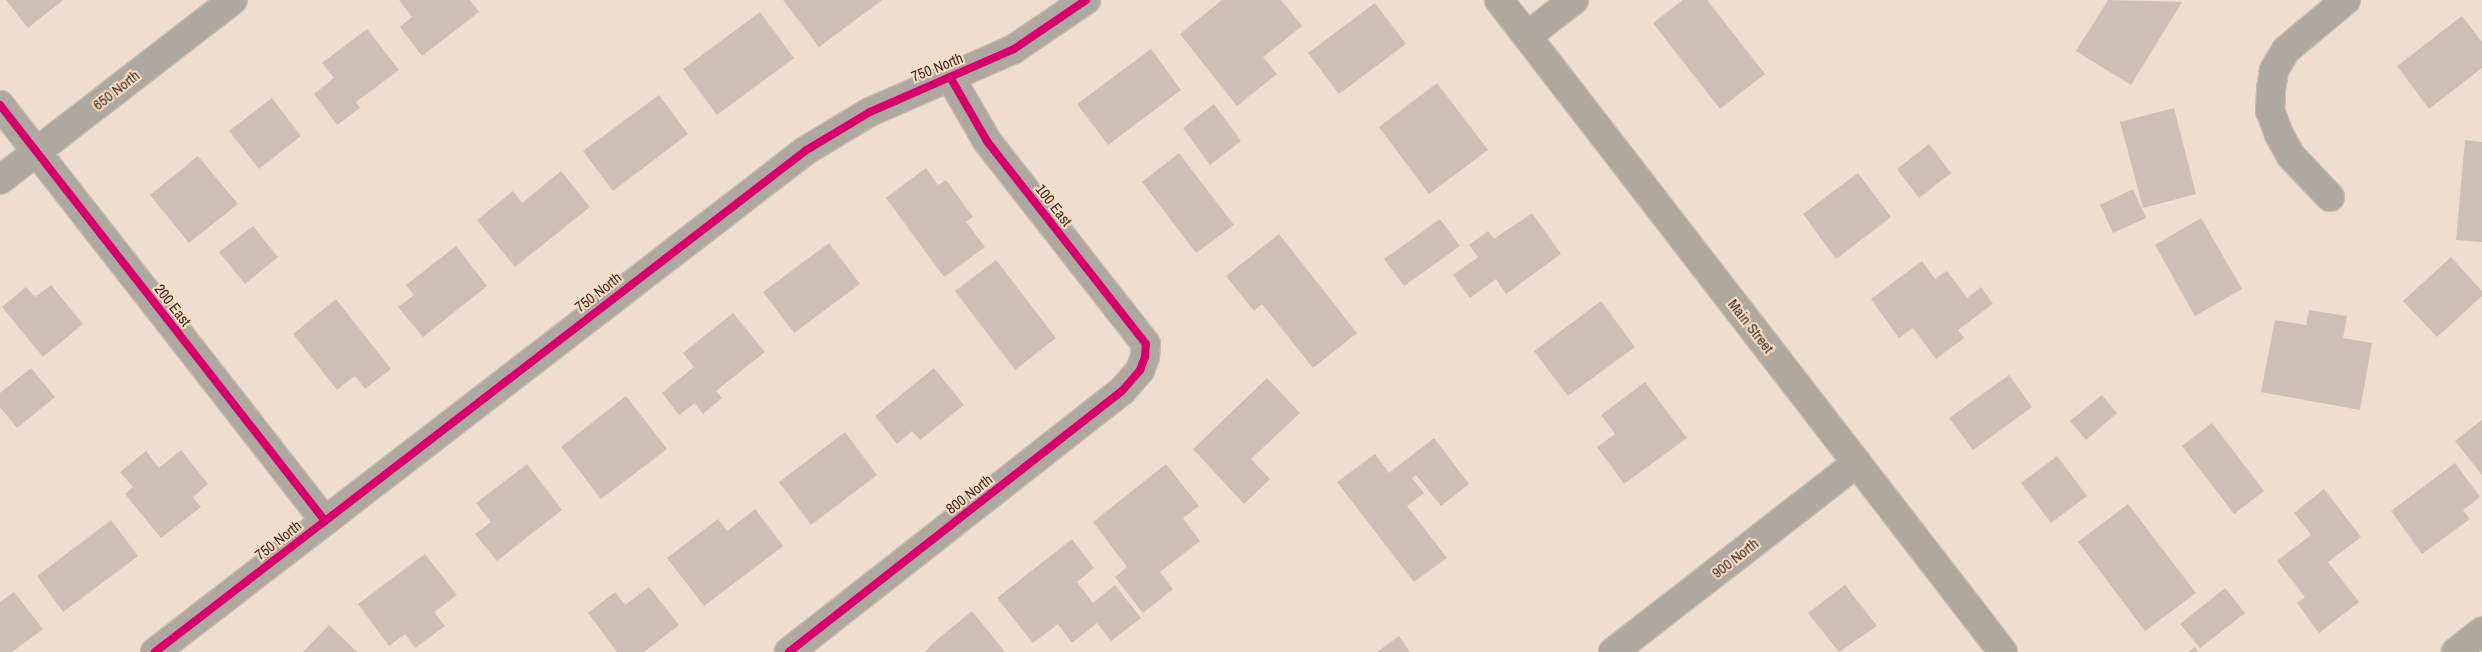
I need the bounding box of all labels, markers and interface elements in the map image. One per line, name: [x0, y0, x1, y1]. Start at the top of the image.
street label: 750 North: [909, 49, 965, 85]
street label: 650 North: [89, 66, 143, 114]
street label: 100 East: [1032, 180, 1076, 230]
street label: 750 North: [571, 268, 625, 316]
street label: 200 East: [151, 280, 195, 330]
street label: Main Street: [1724, 295, 1778, 357]
street label: 800 North: [942, 470, 996, 518]
street label: 750 North: [251, 516, 305, 564]
street label: 900 North: [1708, 534, 1762, 582]

